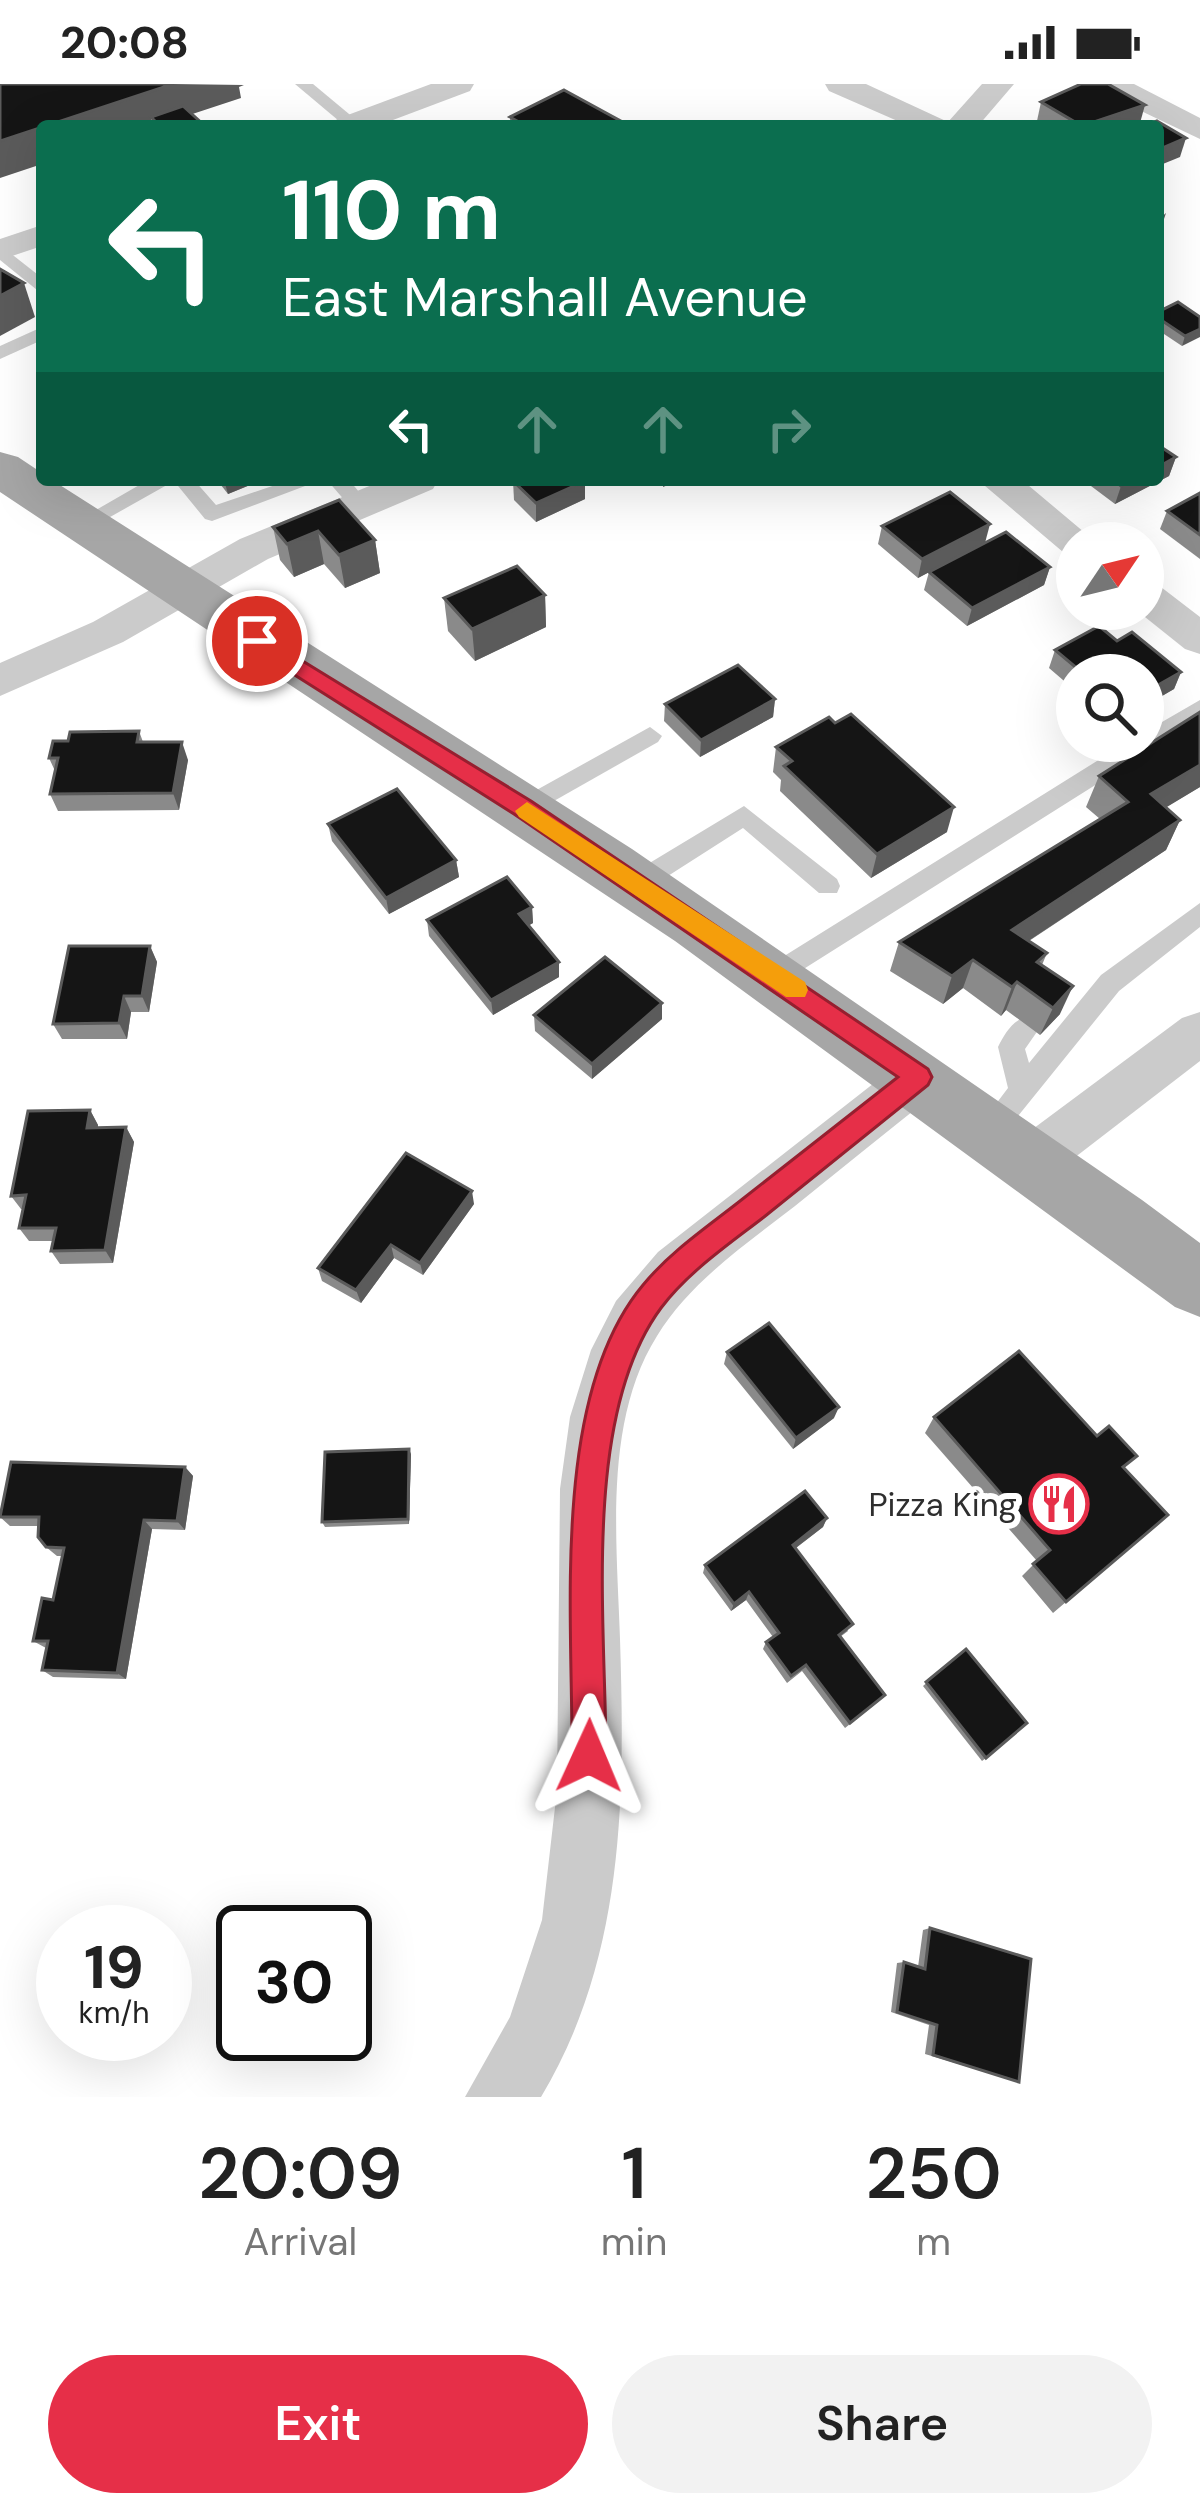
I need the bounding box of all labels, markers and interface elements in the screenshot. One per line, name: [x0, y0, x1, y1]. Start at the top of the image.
text: 20:08: [60, 13, 189, 72]
text: 110 m: [282, 156, 501, 265]
icon: left: [84, 168, 240, 324]
text: East Marshall Avenue: [282, 262, 808, 333]
icon: left: [378, 396, 444, 462]
icon: ahead: [504, 396, 570, 462]
icon: ahead: [630, 396, 696, 462]
icon: right: [756, 396, 822, 462]
north arrow: [1056, 522, 1164, 630]
map controls: [1056, 522, 1164, 762]
pin: [206, 590, 308, 692]
icon: arrive: [224, 608, 290, 674]
button: search: [1056, 654, 1164, 762]
restaurant icon: Pizza King: [1028, 1473, 1090, 1535]
place label: Pizza King: [868, 1483, 1017, 1526]
position arrow: [526, 1693, 652, 1819]
speed limit sign: 30: [216, 1905, 372, 2061]
text: 19: [84, 1928, 144, 2007]
text: km/h: [79, 1993, 149, 2032]
text: 20:09: [198, 2127, 403, 2220]
text: 1: [622, 2127, 647, 2220]
text: 250: [865, 2127, 1002, 2220]
text: Arrival: [244, 2216, 357, 2267]
text: min: [601, 2216, 667, 2267]
text: m: [916, 2216, 951, 2267]
button: Exit: [48, 2355, 588, 2493]
button: Share: [612, 2355, 1152, 2493]

